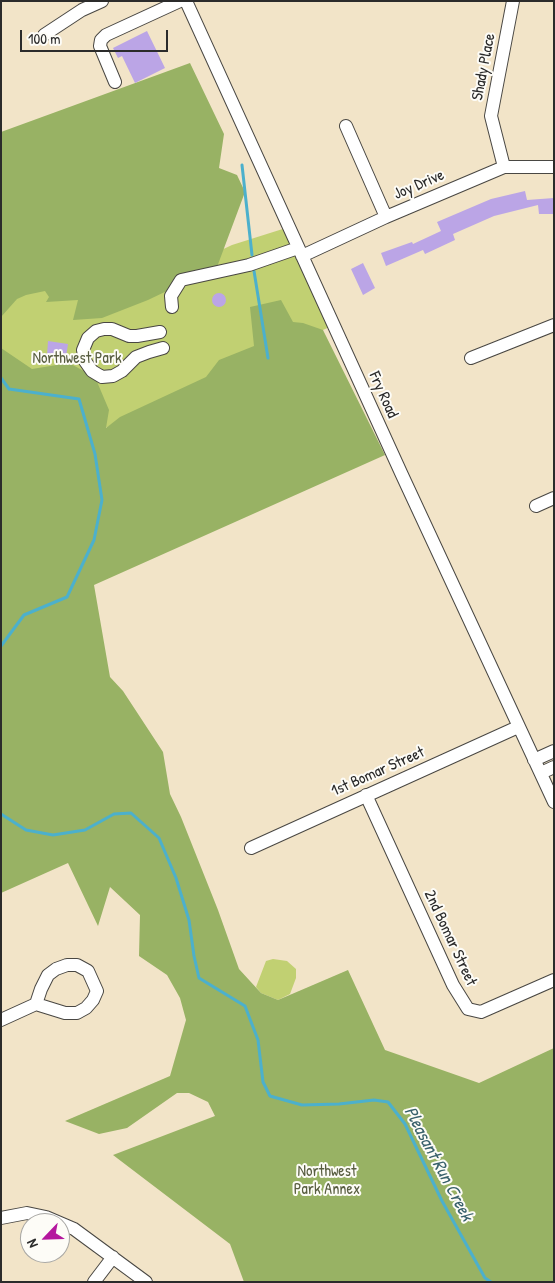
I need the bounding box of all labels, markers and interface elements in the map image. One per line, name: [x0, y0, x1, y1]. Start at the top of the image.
scale bar: [22, 20, 170, 52]
text: 100 m: [28, 28, 61, 49]
street label: Shady Place: [468, 32, 500, 102]
street label: Joy Drive: [391, 166, 447, 204]
park label: Northwest Park: [32, 349, 122, 369]
street label: Fry Road: [364, 369, 402, 421]
street label: 1st Bomar Street: [328, 743, 428, 801]
street label: 2nd Bomar Street: [419, 887, 481, 989]
water label: Pleasant Run Creek: [399, 1103, 477, 1225]
park label: Northwest Park Annex: [294, 1162, 360, 1200]
north arrow: [20, 1213, 70, 1263]
text: N: [22, 1237, 42, 1251]

